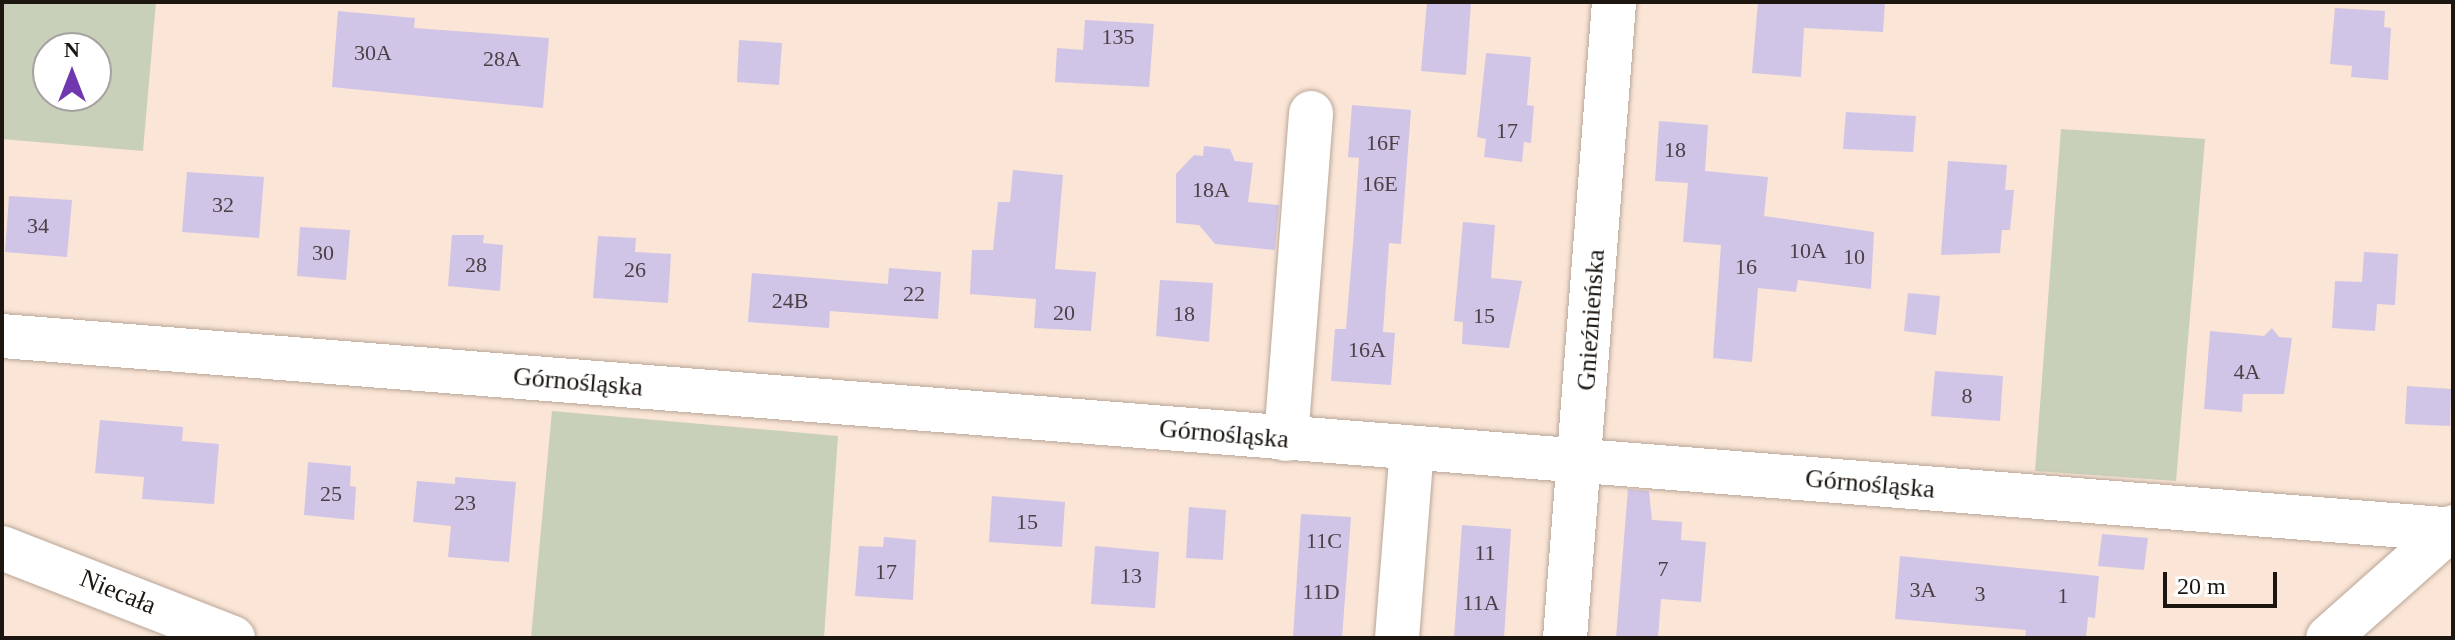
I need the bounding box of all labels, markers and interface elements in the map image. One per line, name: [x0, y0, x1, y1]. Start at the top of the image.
house number: 135: [1102, 24, 1134, 50]
north arrow: [32, 32, 112, 112]
text: N: [64, 37, 80, 62]
house number: 30A: [354, 40, 392, 66]
house number: 28A: [483, 46, 521, 72]
house number: 17: [1496, 118, 1518, 144]
house number: 16F: [1366, 130, 1400, 156]
house number: 18: [1664, 137, 1686, 163]
house number: 16E: [1362, 171, 1398, 197]
house number: 18A: [1192, 177, 1230, 203]
house number: 32: [212, 192, 234, 218]
house number: 34: [27, 213, 49, 239]
house number: 10A: [1789, 238, 1827, 264]
house number: 30: [312, 240, 334, 266]
house number: 10: [1843, 244, 1865, 270]
street label: Gnieźnieńska: [1571, 248, 1611, 392]
house number: 28: [465, 252, 487, 278]
house number: 16: [1735, 254, 1757, 280]
house number: 26: [624, 257, 646, 283]
house number: 22: [903, 281, 925, 307]
house number: 24B: [772, 288, 808, 314]
house number: 20: [1053, 300, 1075, 326]
house number: 18: [1173, 301, 1195, 327]
house number: 15: [1473, 303, 1495, 329]
house number: 16A: [1348, 337, 1386, 363]
house number: 4A: [2234, 359, 2260, 385]
street label: Górnośląska: [512, 361, 644, 403]
house number: 8: [1962, 383, 1972, 409]
street label: Górnośląska: [1158, 413, 1290, 455]
street label: Górnośląska: [1804, 463, 1936, 505]
house number: 25: [320, 481, 342, 507]
house number: 23: [454, 490, 476, 516]
house number: 15: [1016, 509, 1038, 535]
house number: 11C: [1306, 528, 1342, 554]
house number: 11: [1474, 540, 1496, 566]
house number: 7: [1658, 556, 1668, 582]
scale bar: [2167, 556, 2281, 606]
house number: 17: [875, 559, 897, 585]
street label: Niecała: [75, 563, 161, 621]
house number: 13: [1120, 563, 1142, 589]
text: 20 m: [2177, 573, 2226, 599]
house number: 3A: [1910, 577, 1936, 603]
house number: 11D: [1302, 579, 1340, 605]
house number: 3: [1974, 581, 1986, 607]
house number: 1: [2058, 583, 2068, 609]
house number: 11A: [1462, 590, 1500, 616]

